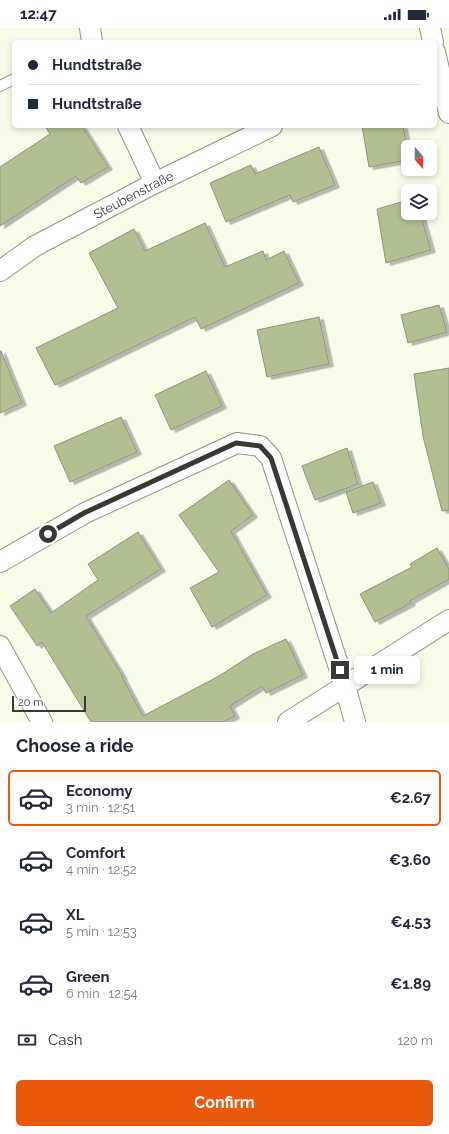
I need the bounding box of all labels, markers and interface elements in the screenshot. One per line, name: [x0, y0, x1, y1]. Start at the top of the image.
text: 12:47: [20, 5, 57, 23]
text: Hundtstraße: [52, 56, 142, 74]
text: Hundtstraße: [52, 95, 142, 113]
north arrow: [401, 140, 437, 176]
map controls: [401, 140, 437, 220]
street label: Steubenstraße: [91, 168, 176, 221]
button: layers: [401, 184, 437, 220]
route start: [39, 525, 57, 543]
callout: 1 min: [354, 656, 420, 684]
route end: [331, 661, 349, 679]
text: 1 min: [371, 662, 403, 677]
scale bar: [12, 694, 86, 713]
text: 20 m: [18, 696, 43, 709]
text: Choose a ride: [16, 735, 134, 756]
icon: car: [18, 780, 54, 816]
text: Economy: [66, 782, 133, 800]
text: €2.67: [390, 789, 431, 807]
text: 3 min · 12:51: [66, 800, 135, 815]
icon: car: [18, 842, 54, 878]
text: Comfort: [66, 844, 125, 862]
text: €3.60: [389, 851, 431, 869]
text: 4 min · 12:52: [66, 862, 137, 877]
icon: car: [18, 904, 54, 940]
text: XL: [66, 906, 84, 924]
text: €4.53: [390, 913, 431, 931]
text: 5 min · 12:53: [66, 924, 137, 939]
icon: car: [18, 966, 54, 1002]
text: Green: [66, 968, 110, 986]
text: €1.89: [390, 975, 431, 993]
text: 6 min · 12:54: [66, 986, 138, 1001]
icon: cash: [16, 1029, 38, 1051]
text: Cash: [48, 1031, 82, 1049]
text: 120 m: [397, 1033, 433, 1048]
button: Confirm: [16, 1080, 433, 1126]

